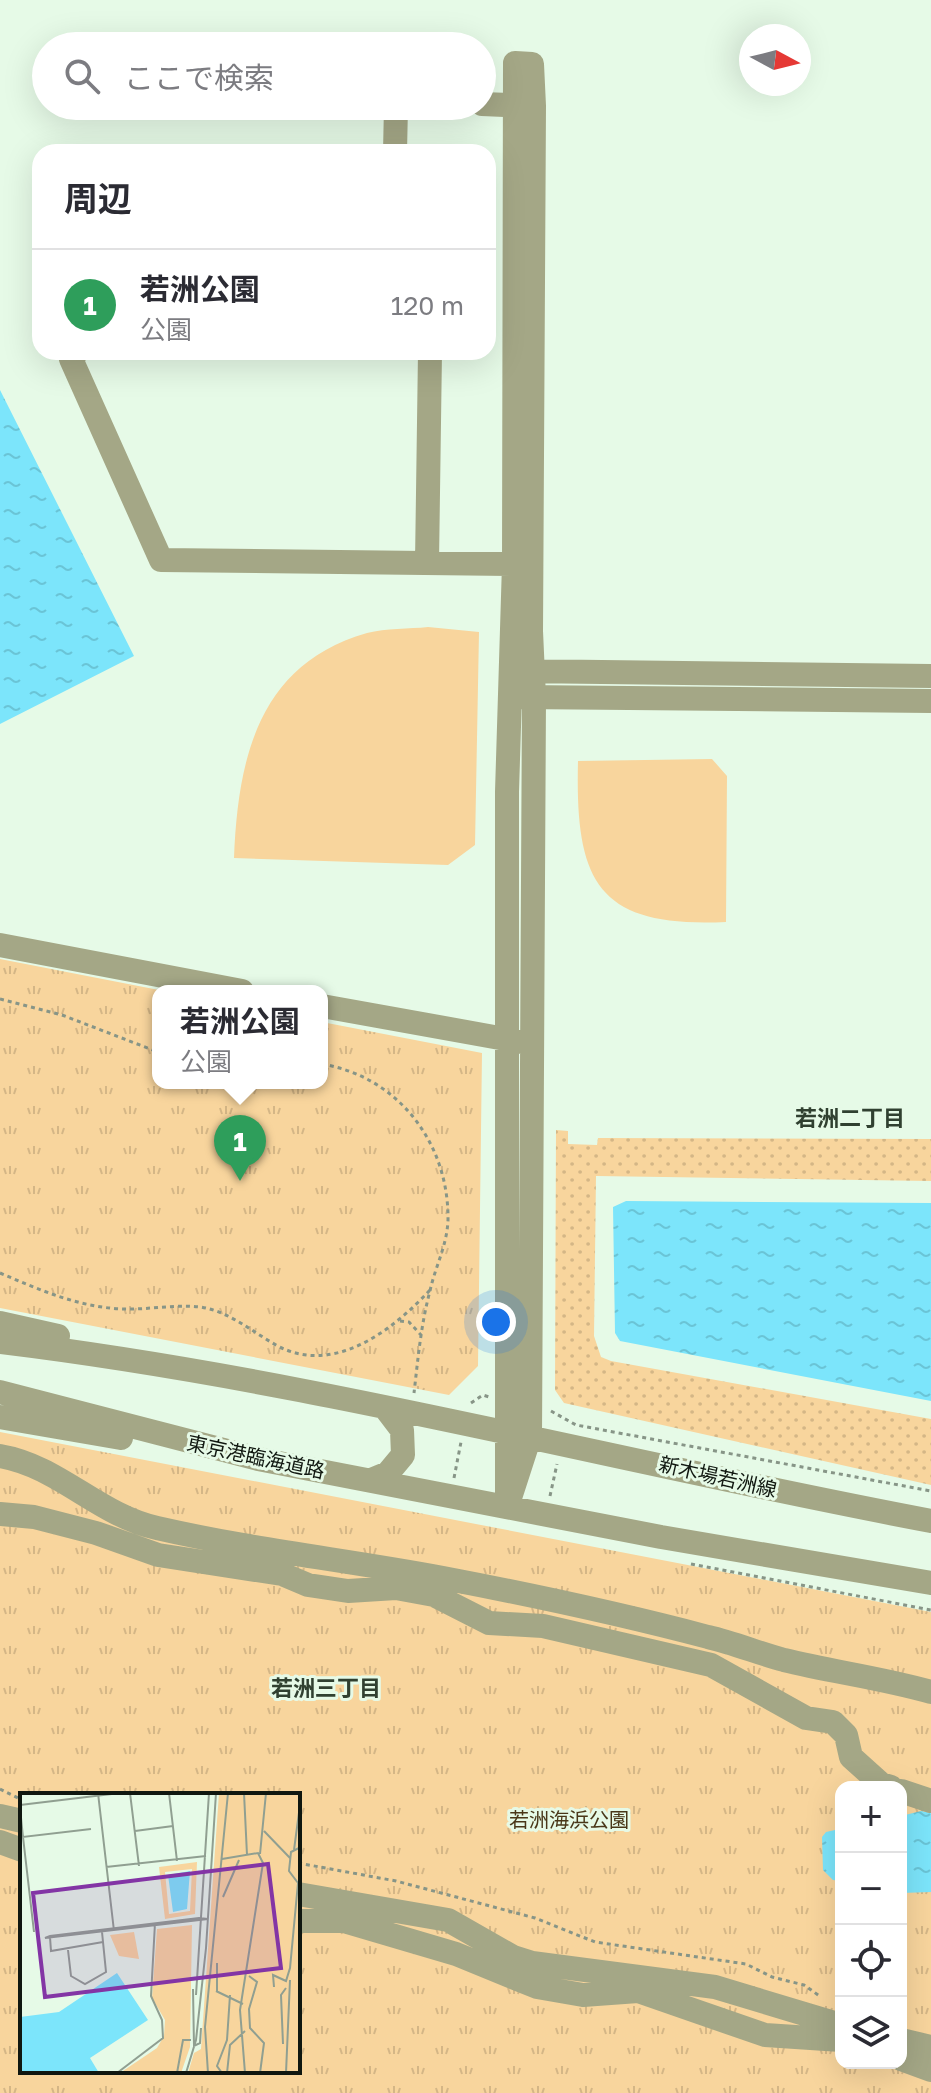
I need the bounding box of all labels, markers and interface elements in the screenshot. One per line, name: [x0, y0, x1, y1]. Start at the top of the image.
north arrow: [739, 24, 811, 96]
search box: [32, 32, 496, 120]
icon: search: [60, 54, 104, 98]
text: ここで検索: [124, 60, 274, 96]
text: 周辺: [64, 178, 132, 218]
text: 若洲公園: [140, 271, 260, 307]
text: 1: [83, 290, 97, 321]
text: 120 m: [391, 290, 464, 321]
text: 公園: [140, 314, 192, 345]
popup: [152, 985, 328, 1089]
text: 若洲公園: [180, 1003, 300, 1039]
text: 公園: [180, 1046, 232, 1077]
district label: 若洲二丁目: [795, 1104, 905, 1131]
pin: 1: [214, 1115, 266, 1181]
your location: [476, 1302, 516, 1342]
street label: 東京港臨海道路: [185, 1430, 327, 1482]
street label: 新木場若洲線: [657, 1451, 779, 1501]
district label: 若洲三丁目: [271, 1674, 381, 1701]
map controls: [835, 1781, 907, 2069]
button: +: [835, 1781, 907, 1853]
inset map: [20, 1793, 300, 2073]
park label: 若洲海浜公園: [509, 1807, 629, 1831]
button: −: [835, 1853, 907, 1925]
button: locate: [835, 1925, 907, 1997]
button: layers: [835, 1997, 907, 2069]

